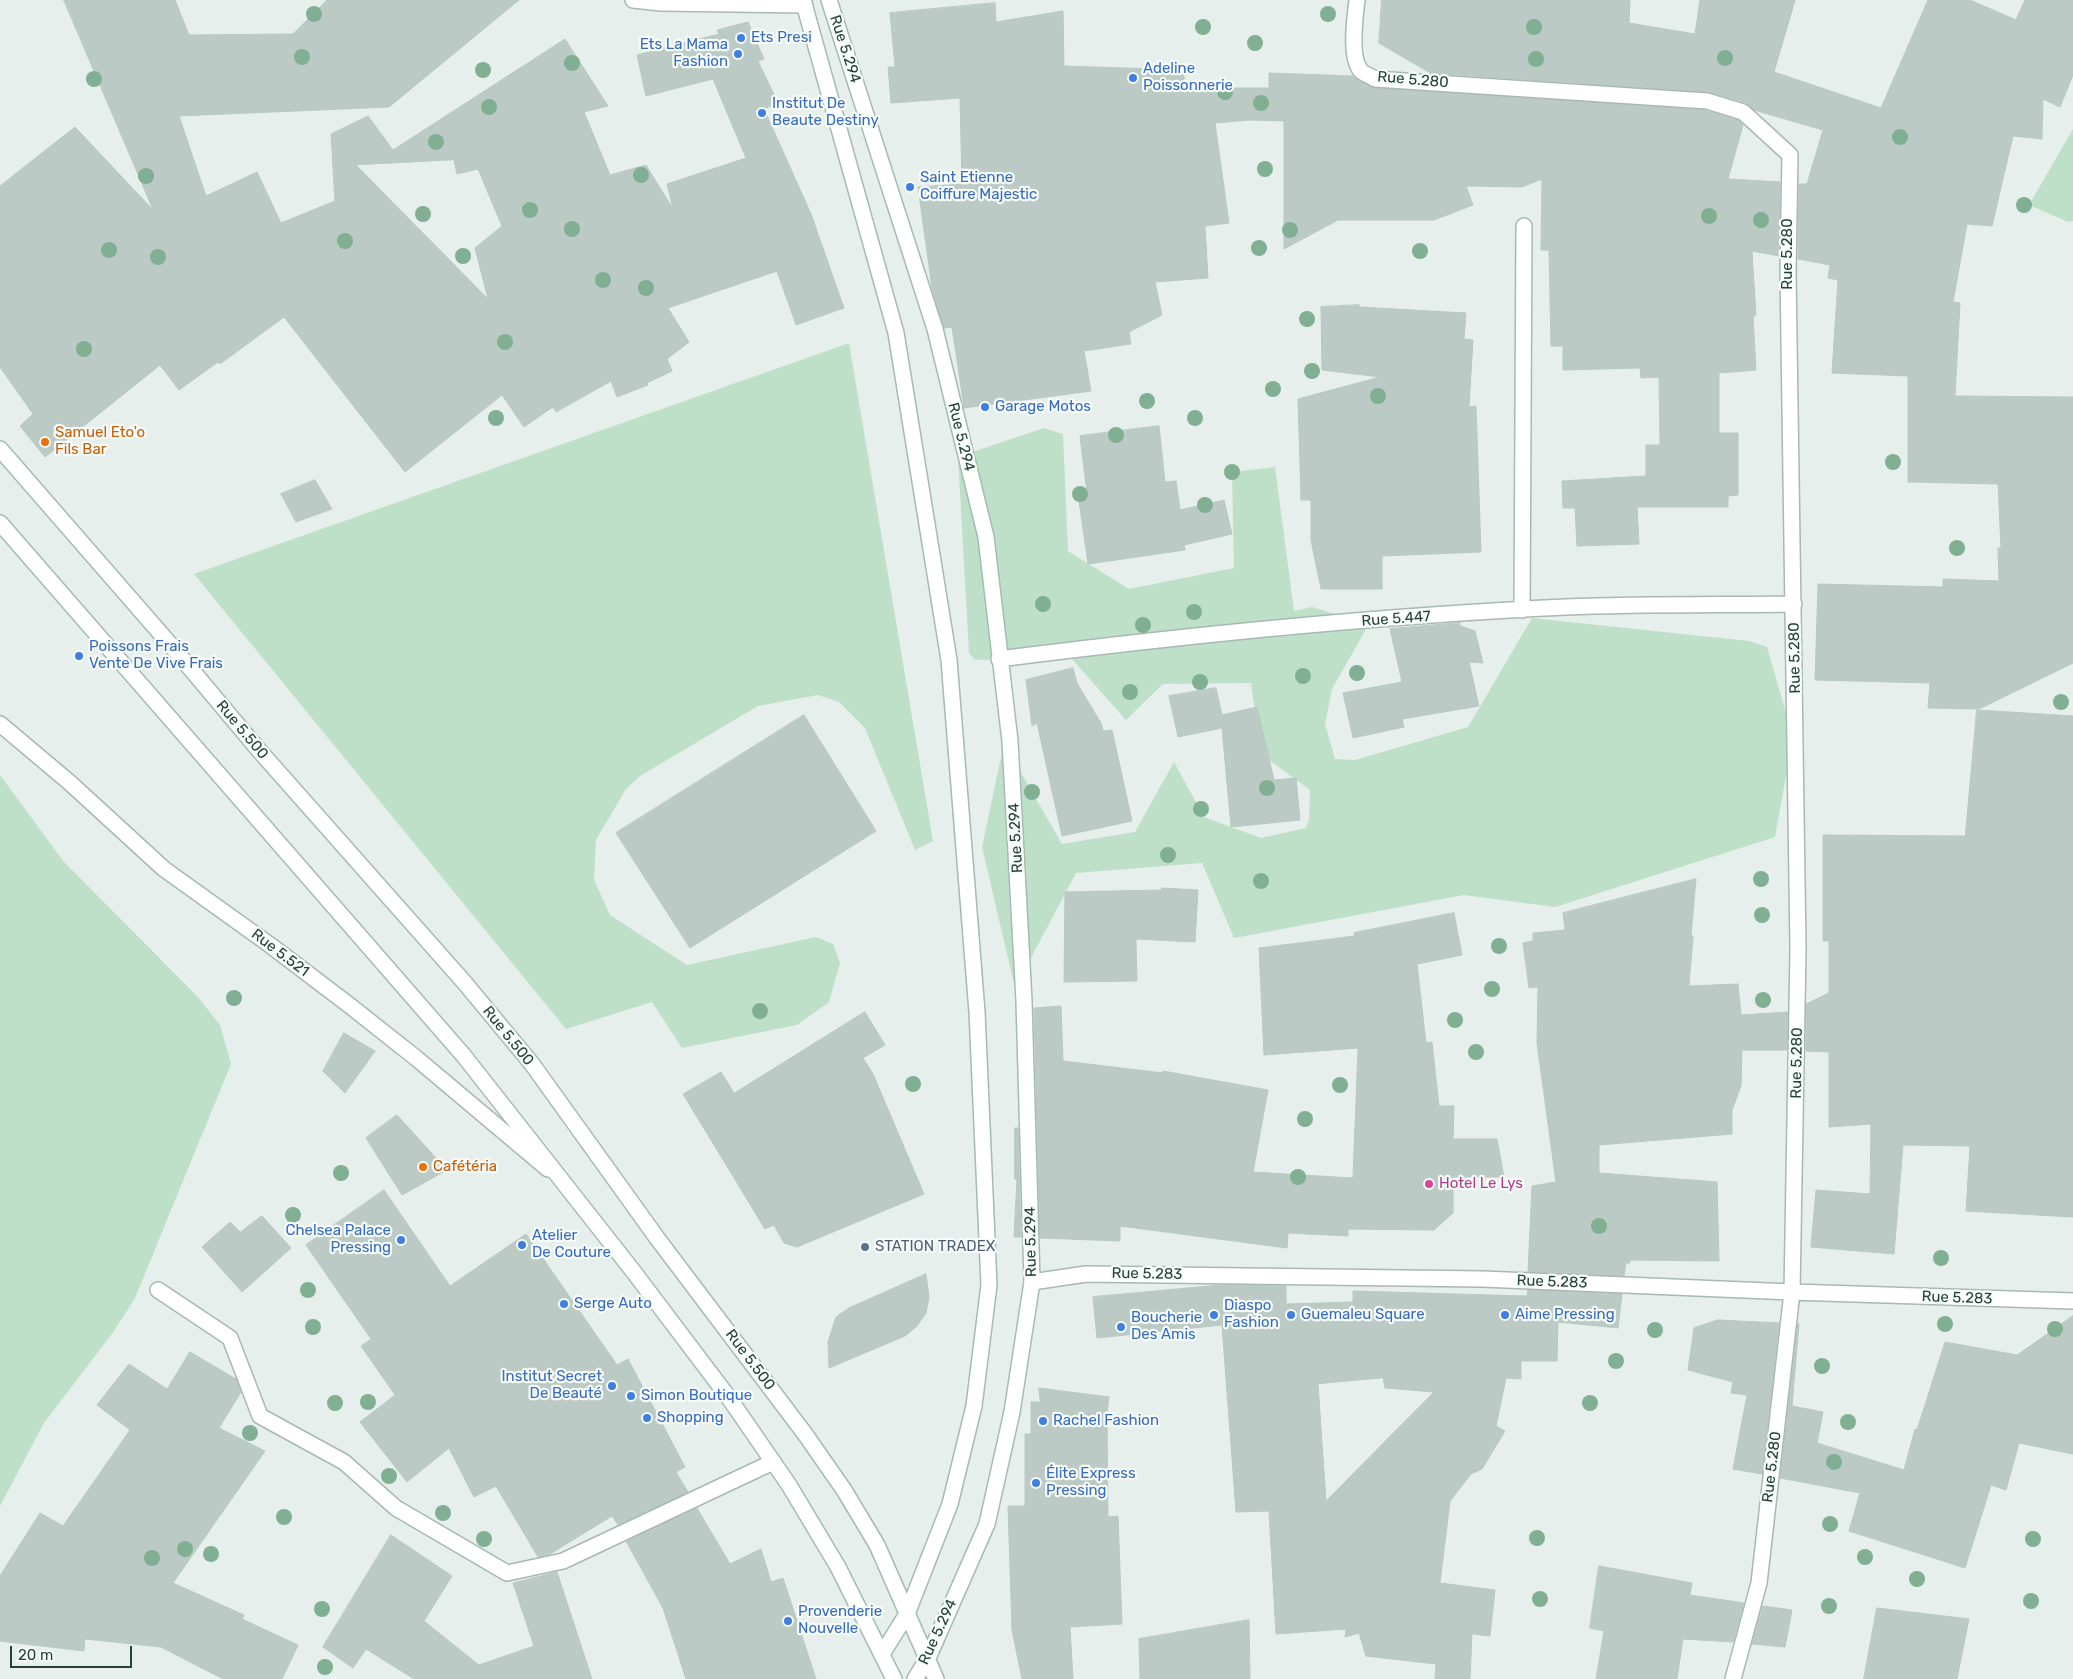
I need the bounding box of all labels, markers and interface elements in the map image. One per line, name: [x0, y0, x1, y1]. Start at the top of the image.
street label: Rue 5.294: [826, 13, 864, 85]
place label: Ets Presi: [751, 29, 812, 47]
marker: Ets Presi: [735, 32, 747, 44]
place label: Ets La Mama Fashion: [640, 36, 728, 71]
marker: Ets La Mama Fashion: [732, 48, 744, 60]
place label: Adeline Poissonnerie: [1143, 60, 1233, 95]
street label: Rue 5.280: [1377, 68, 1449, 92]
marker: Adeline Poissonnerie: [1127, 72, 1139, 84]
place label: Institut De Beaute Destiny: [772, 95, 879, 130]
marker: Institut De Beaute Destiny: [756, 107, 768, 119]
place label: Saint Etienne Coiffure Majestic: [920, 169, 1037, 204]
marker: Saint Etienne Coiffure Majestic: [904, 181, 916, 193]
street label: Rue 5.280: [1779, 218, 1797, 290]
place label: Garage Motos: [995, 398, 1091, 416]
street label: Rue 5.294: [944, 401, 978, 473]
marker: Garage Motos: [979, 401, 991, 413]
place label: Samuel Eto'o Fils Bar: [55, 424, 145, 459]
marker: Samuel Eto'o Fils Bar: [39, 436, 51, 448]
street label: Rue 5.447: [1361, 608, 1431, 630]
street label: Rue 5.280: [1785, 622, 1805, 694]
place label: Poissons Frais Vente De Vive Frais: [89, 638, 223, 673]
marker: Poissons Frais Vente De Vive Frais: [73, 650, 85, 662]
street label: Rue 5.500: [212, 697, 272, 763]
street label: Rue 5.294: [1005, 802, 1027, 874]
street label: Rue 5.521: [248, 925, 312, 981]
street label: Rue 5.500: [479, 1003, 537, 1069]
street label: Rue 5.280: [1787, 1027, 1807, 1099]
place label: Cafétéria: [433, 1158, 497, 1176]
marker: Cafétéria: [417, 1161, 429, 1173]
place label: Hotel Le Lys: [1439, 1175, 1523, 1193]
marker: Hotel Le Lys: [1423, 1178, 1435, 1190]
street label: Rue 5.294: [1021, 1207, 1041, 1277]
place label: Chelsea Palace Pressing: [285, 1222, 391, 1257]
place label: Atelier De Couture: [532, 1227, 611, 1262]
marker: Chelsea Palace Pressing: [395, 1234, 407, 1246]
place label: STATION TRADEX: [875, 1238, 995, 1256]
marker: Atelier De Couture: [516, 1239, 528, 1251]
marker: STATION TRADEX: [859, 1241, 871, 1253]
street label: Rue 5.283: [1111, 1264, 1183, 1284]
street label: Rue 5.283: [1516, 1272, 1588, 1292]
street label: Rue 5.283: [1921, 1288, 1993, 1308]
place label: Serge Auto: [574, 1295, 652, 1313]
place label: Diaspo Fashion: [1224, 1297, 1279, 1332]
marker: Serge Auto: [558, 1298, 570, 1310]
place label: Guemaleu Square: [1301, 1306, 1425, 1324]
place label: Aime Pressing: [1515, 1306, 1615, 1324]
place label: Boucherie Des Amis: [1131, 1309, 1202, 1344]
marker: Diaspo Fashion: [1208, 1309, 1220, 1321]
marker: Guemaleu Square: [1285, 1309, 1297, 1321]
marker: Aime Pressing: [1499, 1309, 1511, 1321]
marker: Boucherie Des Amis: [1115, 1321, 1127, 1333]
street label: Rue 5.500: [721, 1326, 779, 1394]
place label: Institut Secret De Beauté: [501, 1368, 602, 1403]
marker: Institut Secret De Beauté: [606, 1380, 618, 1392]
place label: Simon Boutique: [641, 1387, 752, 1405]
marker: Simon Boutique: [625, 1390, 637, 1402]
place label: Shopping: [657, 1409, 724, 1427]
marker: Shopping: [641, 1412, 653, 1424]
place label: Rachel Fashion: [1053, 1412, 1159, 1430]
marker: Rachel Fashion: [1037, 1415, 1049, 1427]
street label: Rue 5.280: [1759, 1430, 1785, 1504]
place label: Élite Express Pressing: [1046, 1465, 1136, 1500]
marker: Élite Express Pressing: [1030, 1477, 1042, 1489]
street label: Rue 5.294: [915, 1596, 961, 1668]
place label: Provenderie Nouvelle: [798, 1603, 882, 1638]
marker: Provenderie Nouvelle: [782, 1615, 794, 1627]
scale bar: [12, 1636, 135, 1668]
text: 20 m: [18, 1646, 53, 1664]

